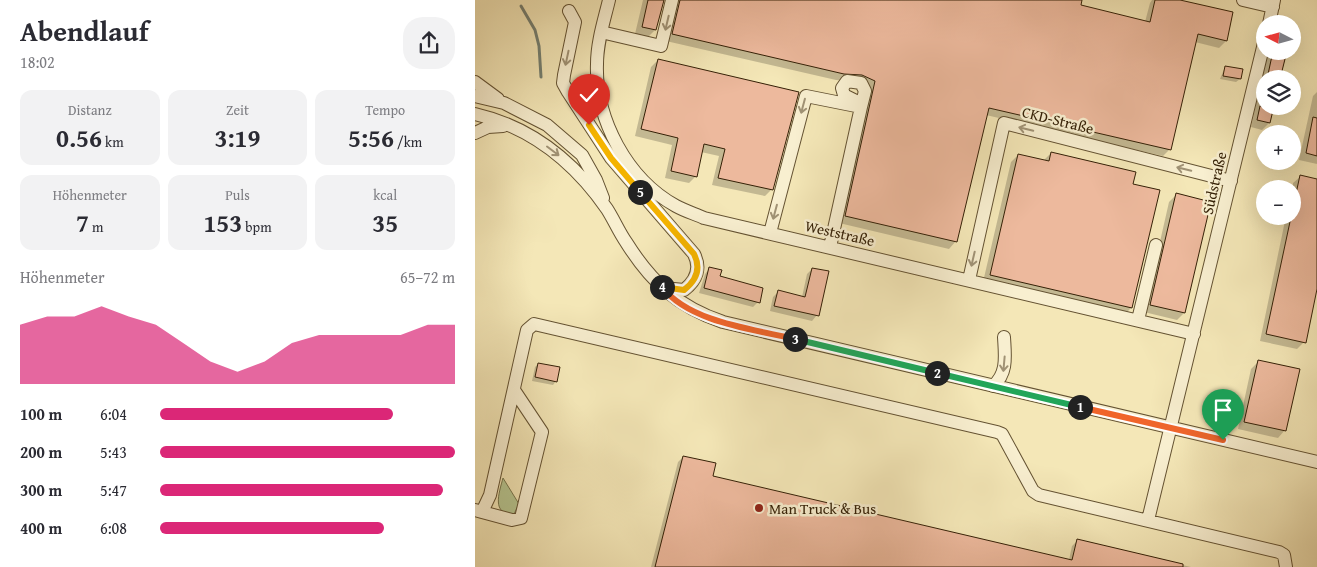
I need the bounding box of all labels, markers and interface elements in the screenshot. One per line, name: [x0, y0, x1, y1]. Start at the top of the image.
text: Abendlauf: [20, 10, 148, 51]
one-way arrow: [662, 15, 671, 31]
north arrow: [1256, 15, 1301, 60]
map controls: [1256, 15, 1301, 225]
button: share: [403, 17, 455, 69]
text: 18:02: [20, 50, 55, 74]
one-way arrow: [562, 50, 571, 66]
button: layers: [1256, 70, 1301, 115]
pin: [568, 74, 610, 125]
icon: check: [575, 81, 603, 109]
one-way arrow: [798, 97, 808, 113]
text: Distanz: [68, 100, 112, 120]
text: Zeit: [226, 100, 249, 120]
text: Tempo: [365, 100, 405, 120]
street label: CKD-Straße: [1020, 101, 1096, 139]
text: 0.56: [56, 120, 102, 156]
text: 3:19: [215, 120, 260, 156]
text: 5:56: [348, 120, 394, 156]
one-way arrow: [1019, 123, 1035, 133]
button: +: [1256, 125, 1301, 170]
text: km: [102, 132, 124, 152]
text: /km: [394, 132, 422, 152]
one-way arrow: [546, 145, 559, 156]
street label: Südstraße: [1197, 150, 1231, 216]
one-way arrow: [1176, 164, 1192, 173]
pin: 5: [627, 180, 653, 204]
button: −: [1256, 180, 1301, 225]
text: 5: [637, 182, 644, 202]
text: Höhenmeter: [53, 185, 127, 205]
text: Puls: [225, 185, 250, 205]
text: kcal: [373, 185, 397, 205]
one-way arrow: [770, 204, 780, 220]
text: 7: [76, 205, 89, 241]
text: 153: [203, 205, 242, 241]
text: 35: [372, 205, 398, 241]
street label: Weststraße: [803, 215, 877, 251]
text: m: [89, 217, 104, 237]
text: bpm: [242, 217, 272, 237]
one-way arrow: [968, 251, 977, 267]
text: Höhenmeter: [20, 265, 105, 289]
text: 65–72 m: [400, 265, 455, 289]
pin: 4: [649, 274, 675, 300]
text: 4: [659, 277, 666, 297]
pin: 3: [783, 326, 807, 352]
text: 3: [792, 329, 799, 349]
one-way arrow: [999, 355, 1009, 371]
pin: 2: [925, 360, 949, 386]
text: 2: [934, 363, 941, 383]
pin: [1202, 389, 1244, 440]
pin: 1: [1067, 394, 1093, 420]
icon: arrive: [1209, 396, 1237, 424]
text: 1: [1077, 397, 1084, 417]
text: 100 m: [20, 402, 62, 426]
text: 6:04: [100, 402, 127, 426]
text: 200 m: [20, 440, 62, 464]
text: 5:43: [100, 440, 127, 464]
text: 300 m: [20, 478, 62, 502]
text: 5:47: [100, 478, 127, 502]
place label: Man Truck & Bus: [769, 498, 876, 519]
marker: Man Truck & Bus: [753, 502, 765, 514]
text: 400 m: [20, 516, 62, 540]
text: 6:08: [100, 516, 127, 540]

